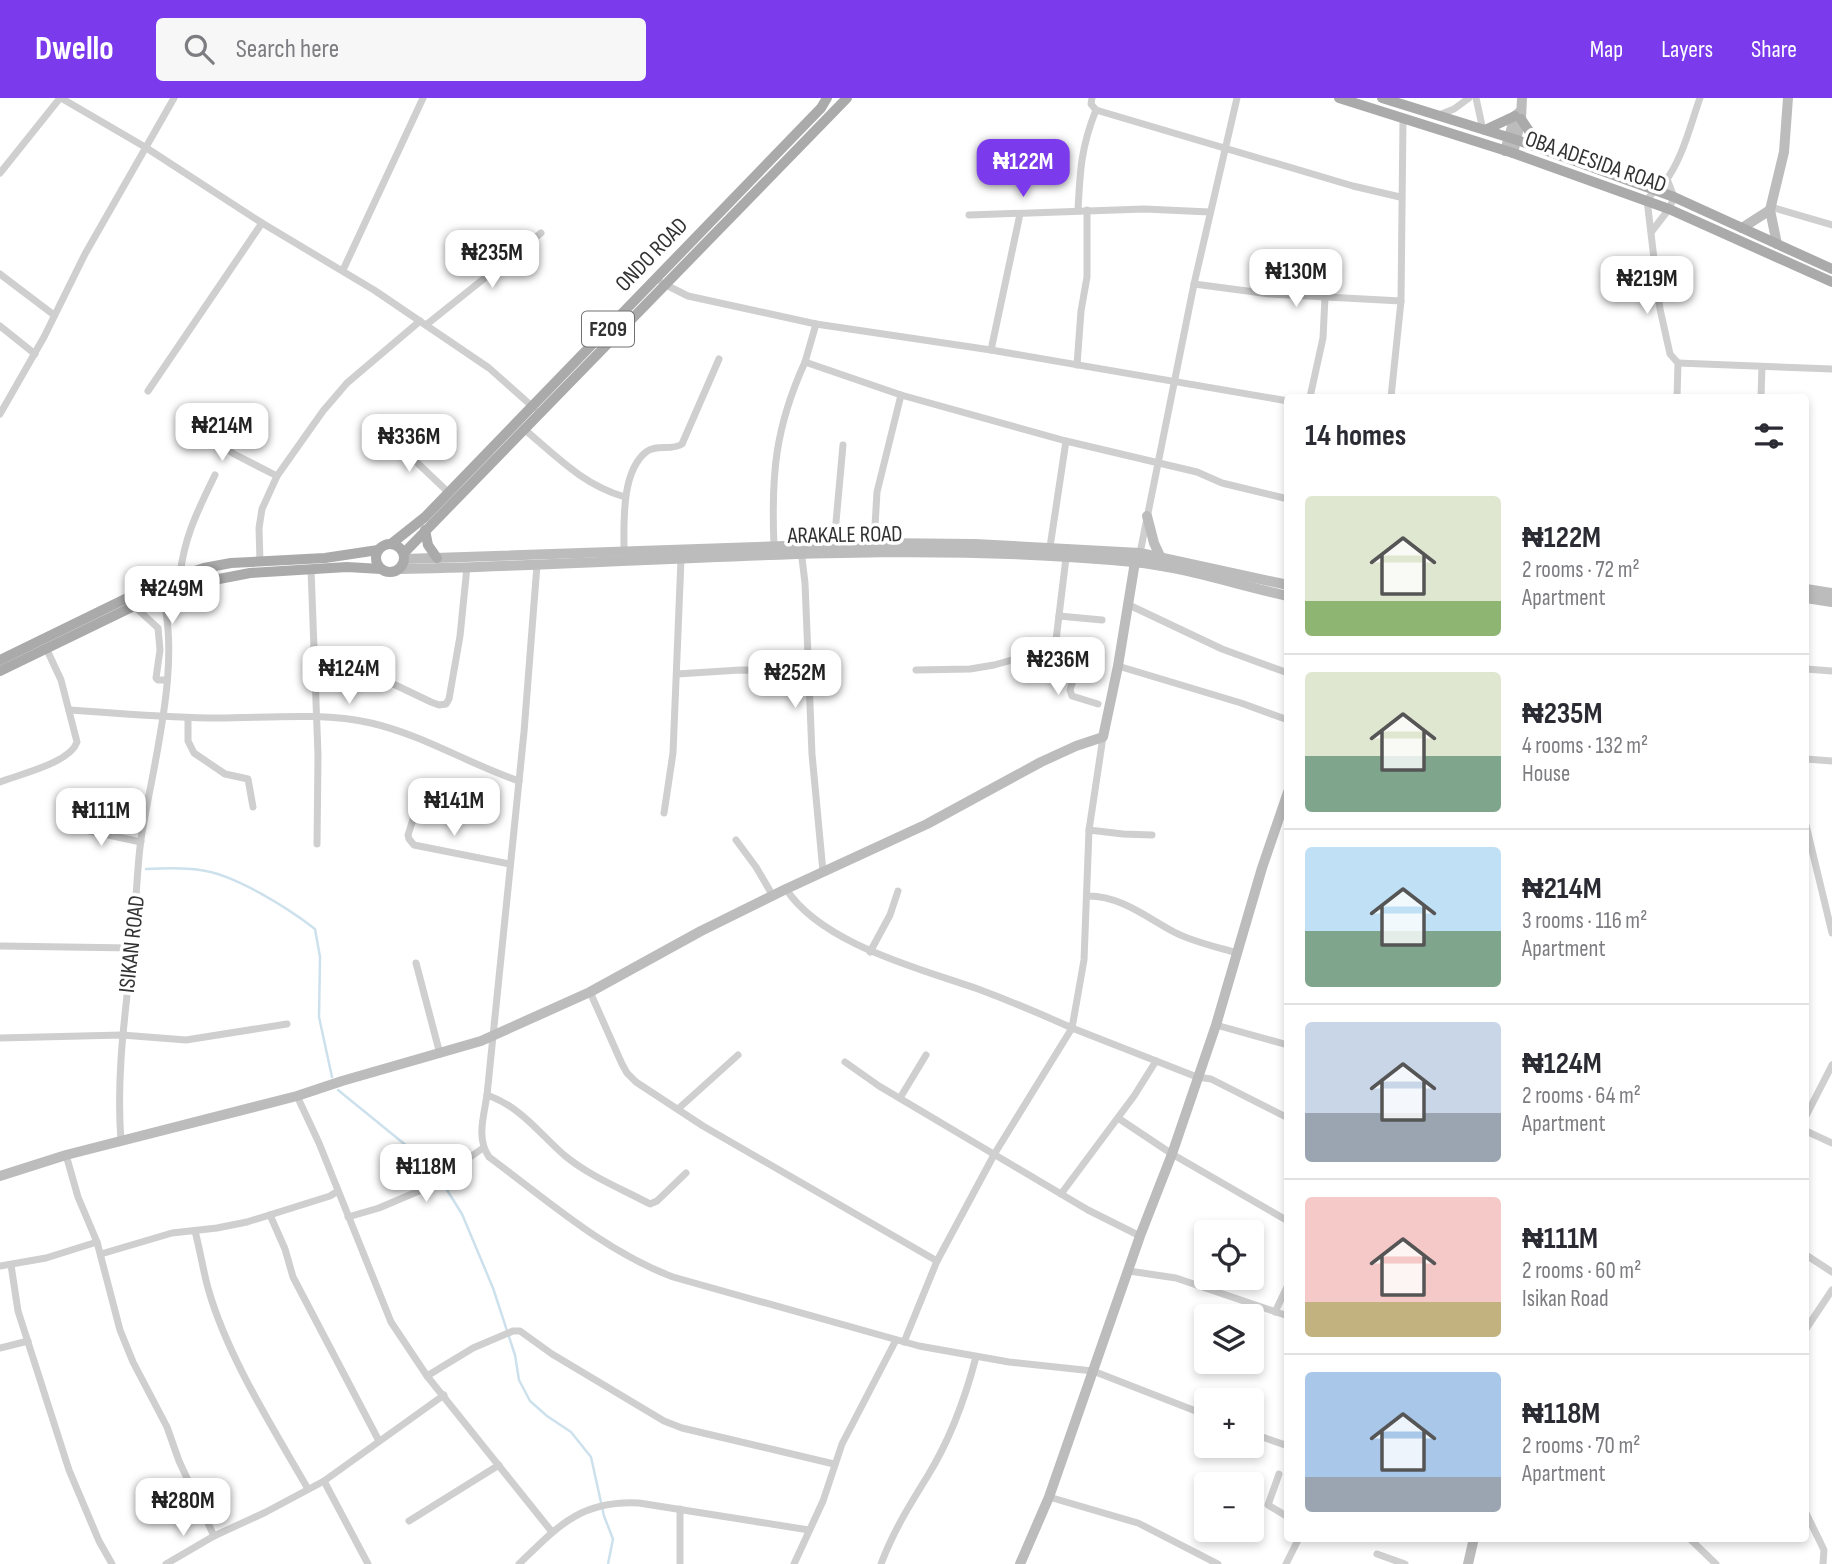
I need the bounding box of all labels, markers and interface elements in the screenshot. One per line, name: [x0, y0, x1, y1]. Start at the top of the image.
search box: [156, 18, 646, 81]
text: Dwello: [35, 29, 114, 69]
icon: search: [180, 30, 218, 68]
text: Search here: [236, 34, 339, 65]
text: Map: [1590, 35, 1623, 64]
text: Layers: [1661, 35, 1713, 64]
text: Share: [1751, 35, 1797, 64]
street label: OBA ADESIDA ROAD: [1521, 125, 1670, 199]
pin: ₦122M: [974, 140, 1072, 199]
text: ₦122M: [993, 148, 1053, 176]
street label: ONDO ROAD: [610, 212, 694, 298]
pin: ₦235M: [443, 230, 541, 290]
text: ₦235M: [461, 239, 523, 267]
pin: ₦130M: [1247, 250, 1345, 309]
pin: ₦219M: [1598, 256, 1696, 316]
text: ₦130M: [1265, 258, 1327, 286]
text: ₦219M: [1616, 265, 1678, 293]
road number: F209: [582, 312, 634, 346]
pin: ₦214M: [173, 404, 271, 463]
text: ₦214M: [191, 412, 253, 440]
pin: ₦336M: [360, 414, 458, 474]
icon: filters: [1750, 417, 1788, 455]
text: 14 homes: [1305, 418, 1406, 454]
text: ₦336M: [378, 423, 440, 451]
street label: ARAKALE ROAD: [786, 520, 903, 550]
text: ₦122M: [1522, 520, 1601, 556]
icon: home: [1361, 524, 1445, 608]
text: 2 rooms · 72 m²: [1522, 556, 1640, 584]
pin: ₦249M: [123, 566, 221, 626]
text: ₦249M: [141, 575, 203, 603]
text: Apartment: [1522, 584, 1606, 612]
pin: ₦236M: [1009, 638, 1107, 697]
pin: ₦124M: [300, 646, 398, 706]
text: ₦236M: [1027, 646, 1089, 674]
pin: ₦252M: [746, 650, 844, 710]
text: ₦124M: [318, 655, 380, 683]
text: ₦252M: [764, 659, 826, 687]
text: ₦235M: [1522, 696, 1602, 732]
icon: home: [1361, 700, 1445, 784]
text: 4 rooms · 132 m²: [1522, 732, 1648, 760]
text: House: [1522, 760, 1570, 788]
pin: ₦141M: [405, 778, 503, 838]
text: ₦141M: [424, 787, 484, 815]
pin: ₦111M: [52, 788, 150, 848]
text: ₦111M: [72, 797, 130, 825]
text: ₦214M: [1522, 871, 1602, 907]
icon: home: [1361, 875, 1445, 959]
street label: ISIKAN ROAD: [113, 894, 151, 994]
text: 3 rooms · 116 m²: [1522, 907, 1647, 935]
text: Apartment: [1522, 935, 1606, 963]
text: ₦124M: [1522, 1046, 1602, 1082]
icon: home: [1361, 1050, 1445, 1134]
text: 2 rooms · 64 m²: [1522, 1082, 1641, 1110]
text: Apartment: [1522, 1110, 1606, 1138]
pin: ₦118M: [377, 1144, 475, 1204]
text: ₦118M: [396, 1153, 456, 1181]
map controls: [1194, 1220, 1264, 1542]
button: locate: [1194, 1220, 1264, 1290]
text: ₦111M: [1522, 1221, 1598, 1257]
icon: home: [1361, 1225, 1445, 1309]
text: 2 rooms · 60 m²: [1522, 1257, 1641, 1285]
text: Isikan Road: [1522, 1285, 1609, 1313]
button: layers: [1194, 1304, 1264, 1374]
button: +: [1194, 1388, 1264, 1458]
text: ₦118M: [1522, 1396, 1600, 1432]
icon: home: [1361, 1400, 1445, 1484]
text: 2 rooms · 70 m²: [1522, 1432, 1640, 1460]
text: Apartment: [1522, 1460, 1606, 1488]
button: −: [1194, 1472, 1264, 1542]
pin: ₦280M: [134, 1478, 232, 1538]
text: ₦280M: [151, 1487, 215, 1515]

